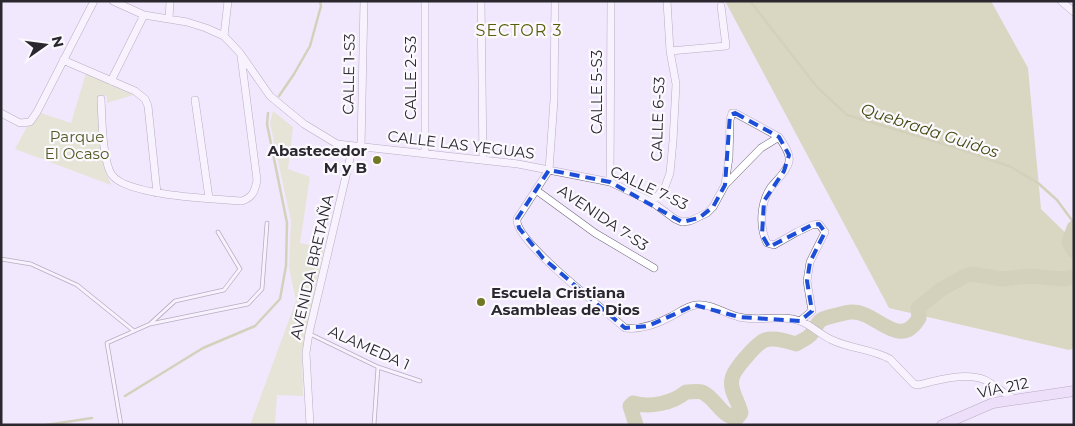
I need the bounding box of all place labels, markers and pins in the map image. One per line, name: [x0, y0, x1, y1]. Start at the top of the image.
place label: Abastecedor M y B: [266, 141, 368, 177]
marker: Abastecedor M y B: [371, 154, 383, 166]
place label: Escuela Cristiana Asambleas de Dios: [490, 283, 640, 319]
marker: Escuela Cristiana Asambleas de Dios: [475, 296, 487, 308]

